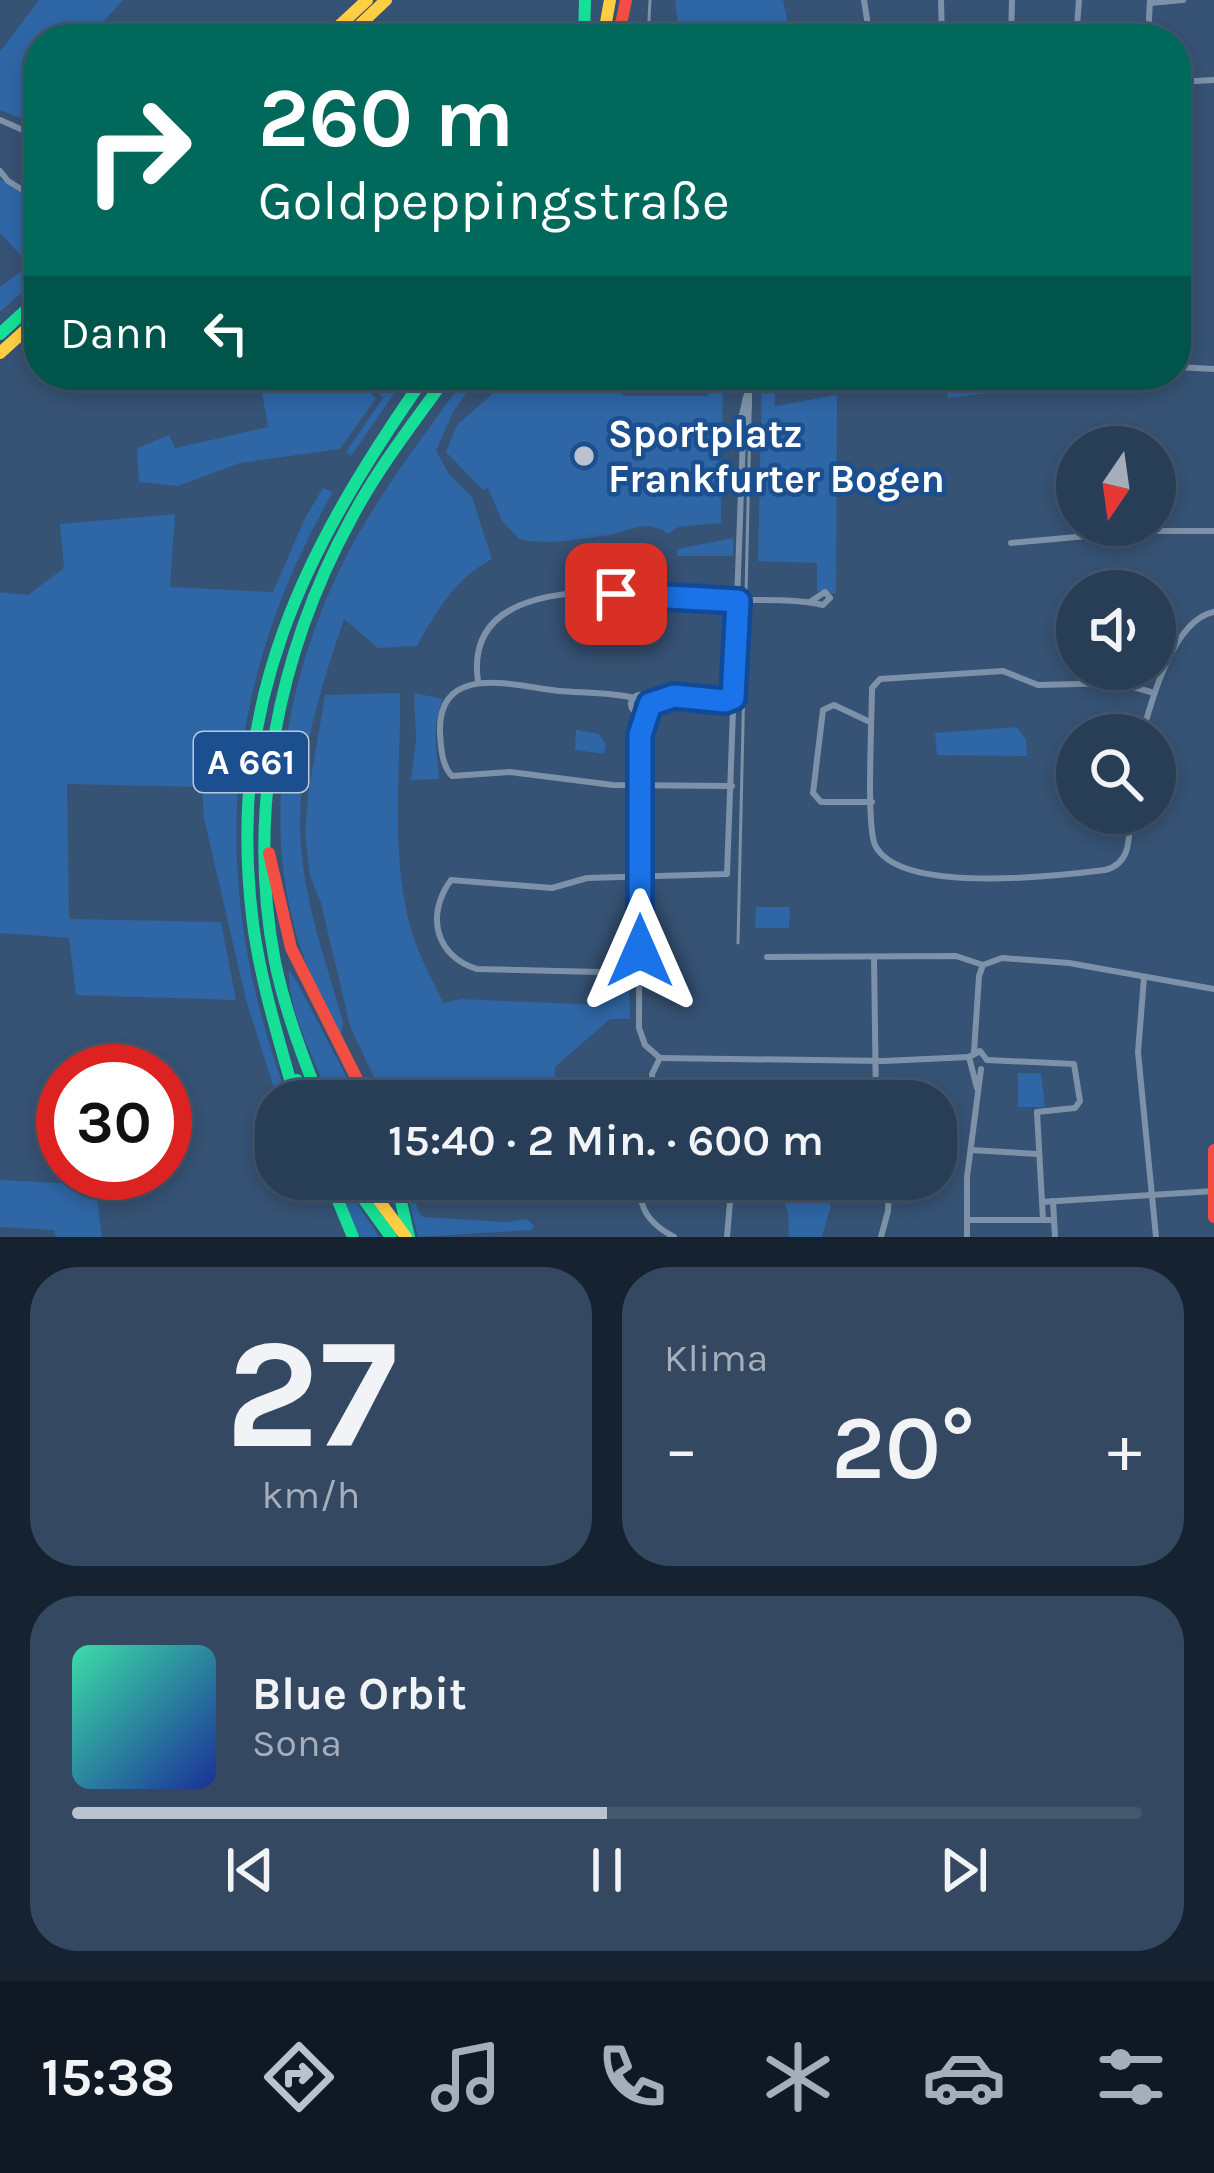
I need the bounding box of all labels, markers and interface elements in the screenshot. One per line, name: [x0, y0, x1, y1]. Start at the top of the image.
text: 260 m: [258, 69, 514, 167]
icon: right: [60, 72, 216, 228]
text: Goldpeppingstraße: [258, 169, 730, 233]
icon: left: [193, 300, 259, 366]
text: Dann: [60, 307, 169, 359]
place label: Sportplatz Frankfurter Bogen: [608, 411, 945, 502]
north arrow: [1056, 426, 1176, 546]
map controls: [1056, 426, 1176, 834]
marker: Sportplatz Frankfurter Bogen: [571, 443, 597, 469]
pin: [565, 543, 667, 645]
icon: arrive: [583, 561, 649, 627]
button: sound: [1056, 570, 1176, 690]
button: search: [1056, 714, 1176, 834]
road number: A 661: [194, 732, 308, 792]
position arrow: [577, 888, 703, 1014]
speed limit sign: 30: [36, 1044, 192, 1200]
text: 15:40 · 2 Min. · 600 m: [388, 1114, 824, 1166]
text: 27: [225, 1303, 397, 1485]
text: Klima: [664, 1335, 768, 1381]
text: 20°: [831, 1395, 975, 1501]
text: −: [664, 1410, 699, 1488]
text: +: [1107, 1410, 1142, 1488]
text: km/h: [262, 1472, 360, 1518]
text: Blue Orbit: [252, 1668, 467, 1720]
text: Sona: [252, 1720, 342, 1766]
icon: previous: [217, 1837, 283, 1903]
icon: pause: [574, 1837, 640, 1903]
icon: next: [931, 1837, 997, 1903]
icon: directions: [257, 2035, 341, 2119]
icon: music: [424, 2035, 508, 2119]
icon: phone: [590, 2035, 674, 2119]
icon: climate: [756, 2035, 840, 2119]
icon: car: [922, 2035, 1006, 2119]
icon: filters: [1089, 2035, 1173, 2119]
text: 15:38: [41, 2045, 175, 2109]

